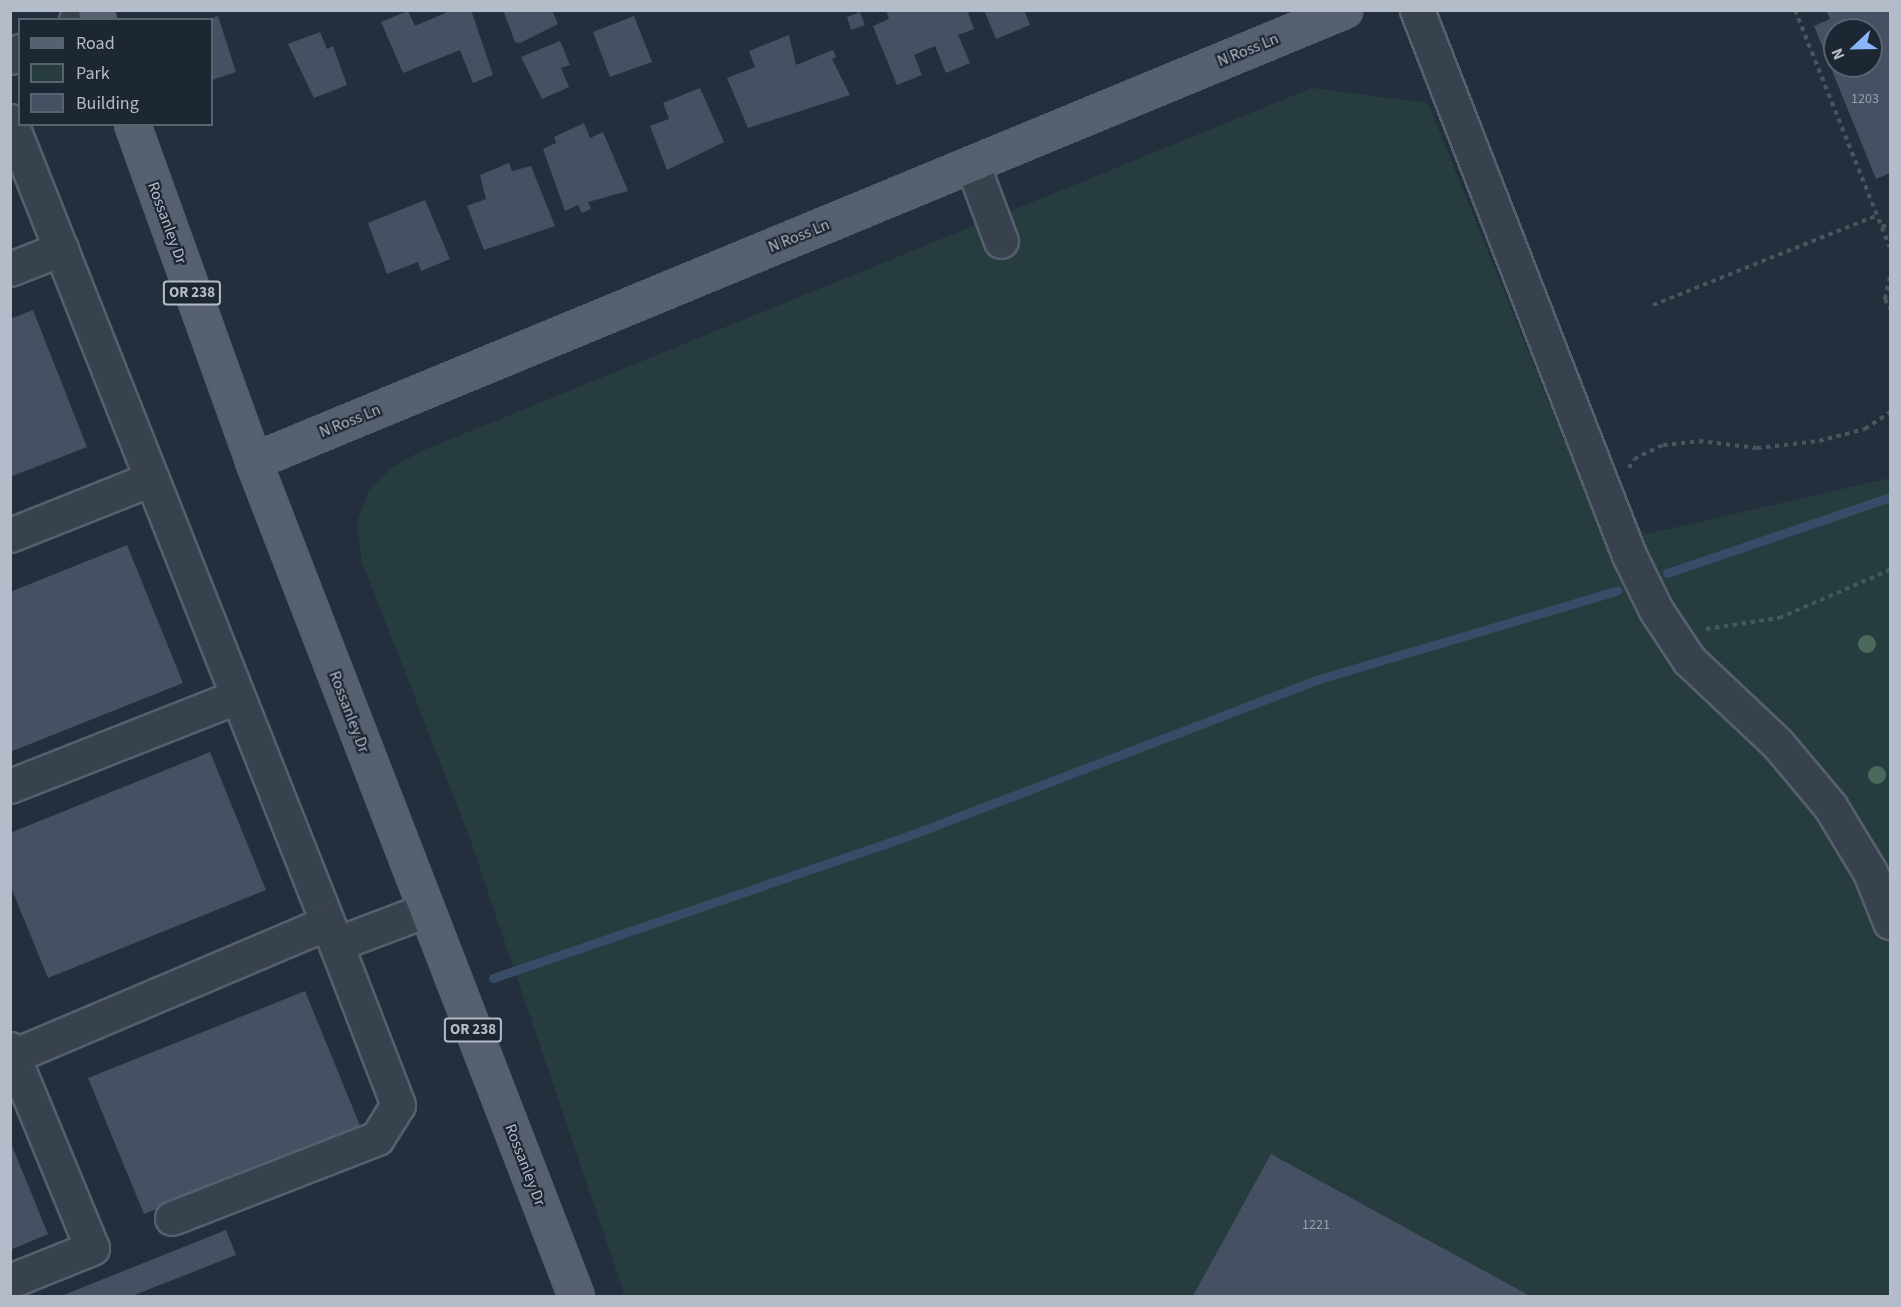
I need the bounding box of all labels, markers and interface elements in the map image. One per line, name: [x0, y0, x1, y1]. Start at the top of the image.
legend: [18, 18, 213, 126]
north arrow: [1823, 18, 1883, 78]
street label: N Ross Ln: [1215, 29, 1281, 71]
text: Road: [76, 31, 115, 56]
text: N: [1826, 45, 1850, 63]
text: Park: [76, 61, 110, 86]
text: Building: [76, 91, 139, 116]
house number: 1203: [1851, 91, 1879, 107]
street label: Rossanley Dr: [143, 179, 191, 267]
street label: N Ross Ln: [766, 215, 832, 257]
road number: OR 238: [162, 281, 222, 305]
street label: N Ross Ln: [317, 400, 383, 442]
street label: Rossanley Dr: [325, 668, 373, 756]
road number: OR 238: [443, 1018, 503, 1042]
street label: Rossanley Dr: [501, 1121, 549, 1209]
house number: 1221: [1302, 1217, 1330, 1233]

